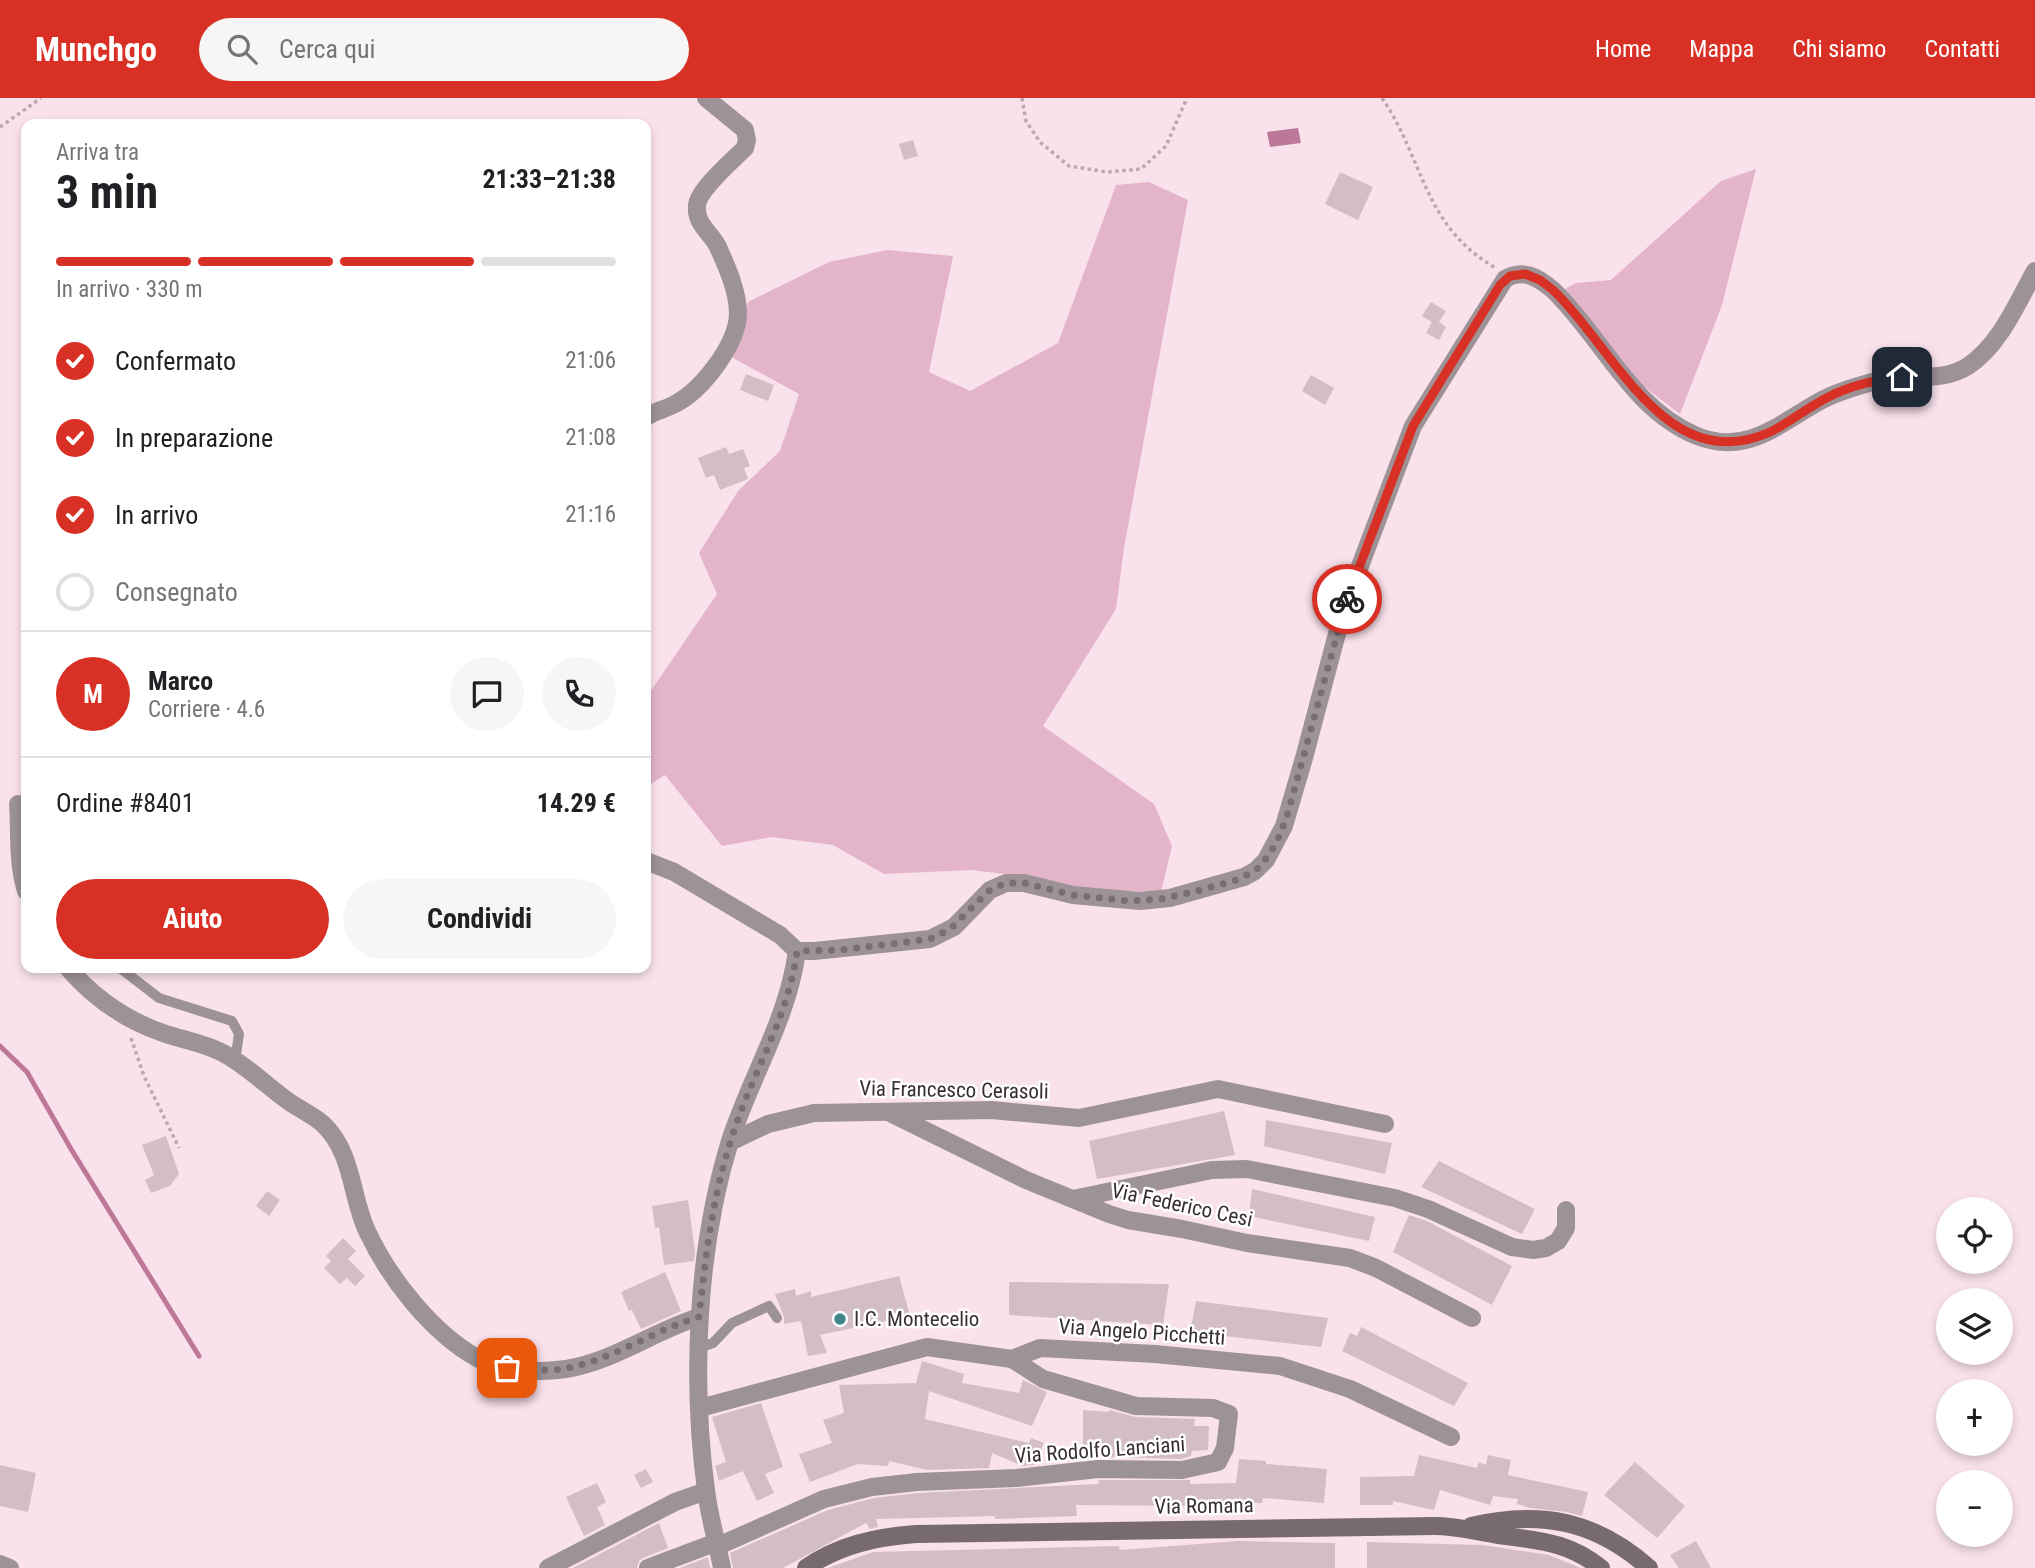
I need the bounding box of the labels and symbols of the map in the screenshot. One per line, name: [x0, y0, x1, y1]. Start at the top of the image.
pin: [1872, 347, 1932, 407]
courier: [1312, 564, 1382, 634]
street label: Via Francesco Cerasoli: [859, 1076, 1049, 1104]
street label: Via Federico Cesi: [1109, 1178, 1255, 1232]
place label: I.C. Montecelio: [854, 1307, 979, 1331]
marker: I.C. Montecelio: [832, 1311, 848, 1327]
street label: Via Angelo Picchetti: [1058, 1314, 1226, 1350]
pin: [477, 1338, 537, 1398]
street label: Via Rodolfo Lanciani: [1014, 1432, 1186, 1468]
street label: Via Romana: [1154, 1493, 1254, 1519]

